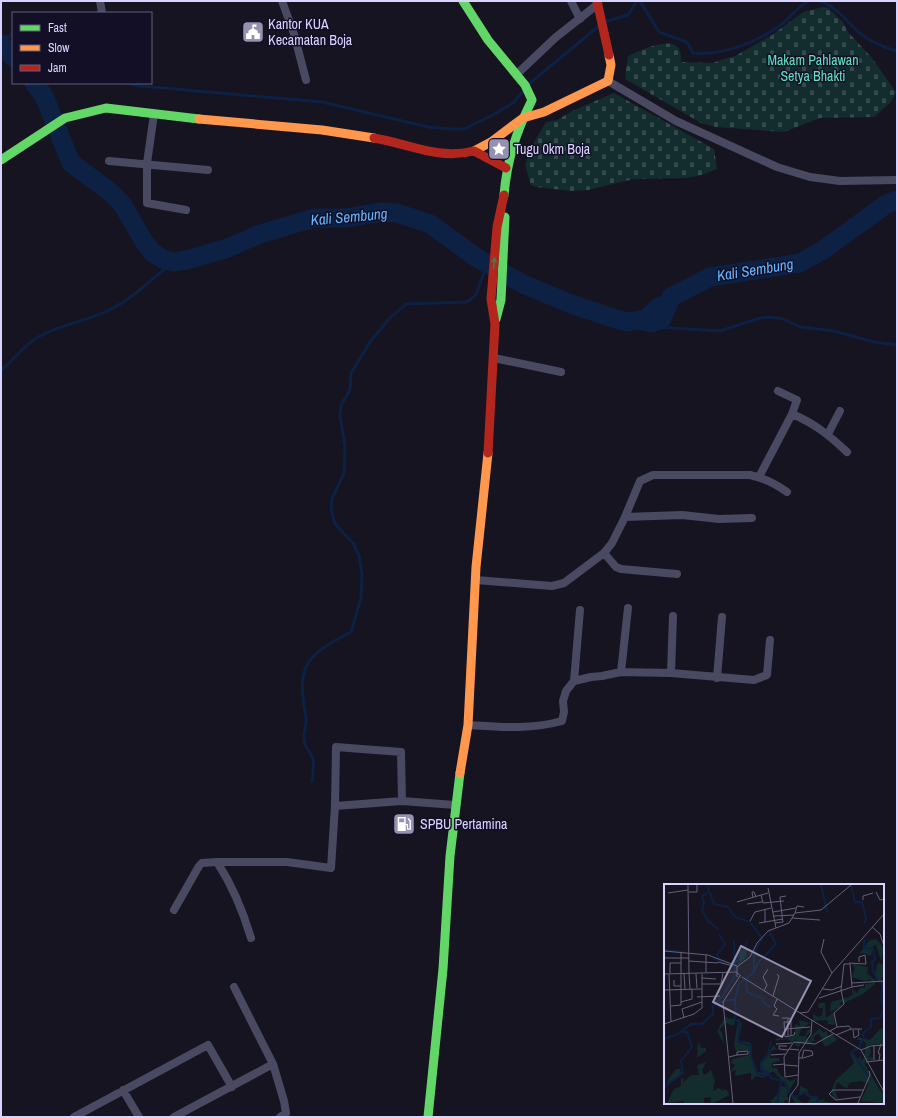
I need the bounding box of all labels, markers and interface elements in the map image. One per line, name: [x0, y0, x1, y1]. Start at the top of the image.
legend: [12, 12, 152, 84]
place label: Kantor KUA Kecamatan Boja: [268, 15, 353, 49]
public building icon: Kantor KUA Kecamatan Boja: [240, 19, 266, 45]
text: Fast: [48, 20, 67, 36]
text: Slow: [48, 40, 70, 56]
park label: Makam Pahlawan Setya Bhakti: [767, 51, 859, 85]
text: Jam: [48, 60, 67, 76]
place icon: Tugu 0km Boja: [486, 136, 512, 162]
place label: Tugu 0km Boja: [514, 140, 591, 158]
water label: Kali Sembung: [310, 203, 389, 230]
water label: Kali Sembung: [715, 253, 795, 286]
one-way arrow: [490, 257, 497, 269]
fuel station icon: SPBU Pertamina: [391, 811, 417, 837]
place label: SPBU Pertamina: [420, 815, 508, 833]
inset map: [664, 884, 884, 1104]

